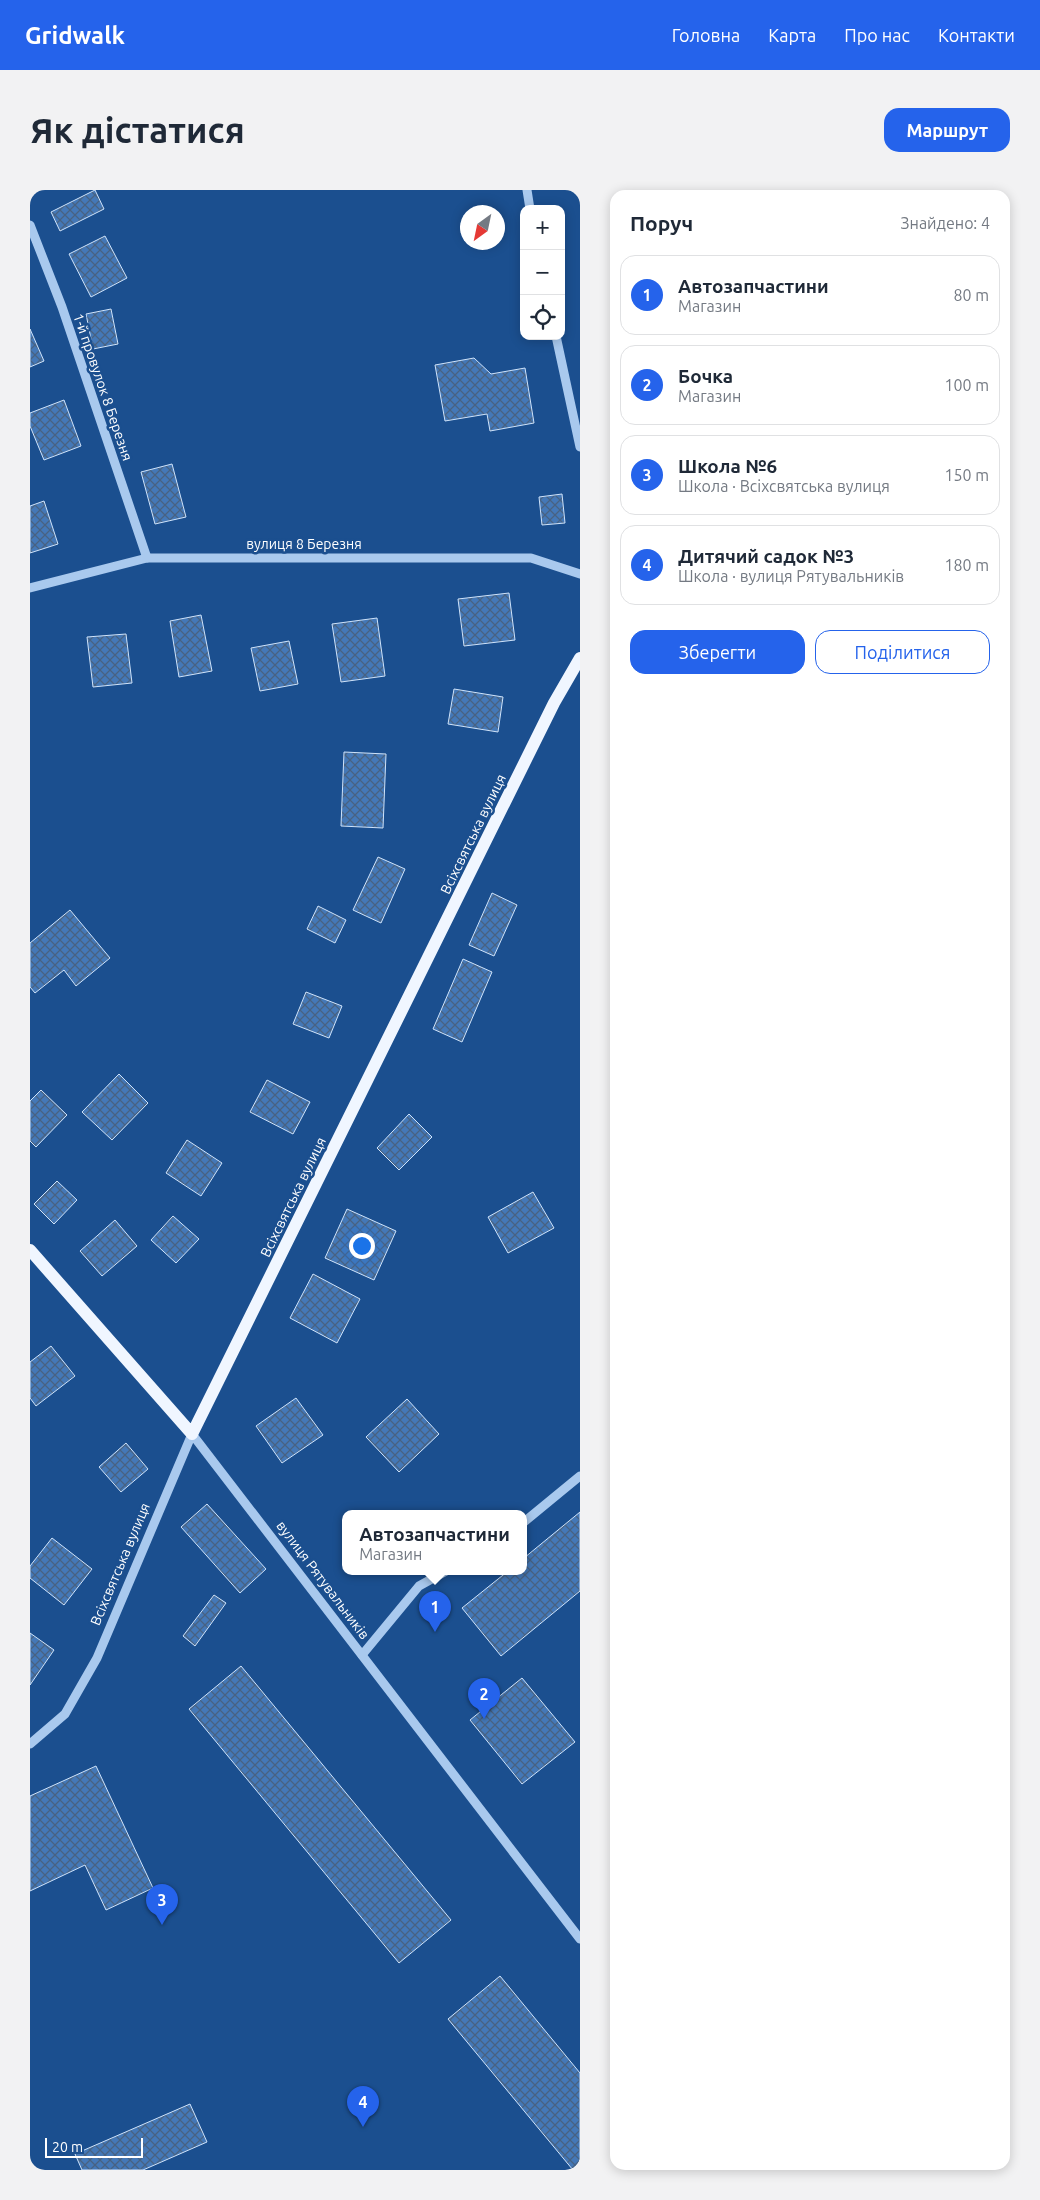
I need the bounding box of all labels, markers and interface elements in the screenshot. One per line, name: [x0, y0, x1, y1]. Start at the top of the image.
text: Gridwalk: [25, 22, 125, 49]
text: Головна: [672, 25, 740, 45]
text: Карта: [768, 25, 816, 45]
text: Про нас: [844, 25, 910, 45]
text: Контакти: [938, 25, 1015, 45]
button: Маршрут: [884, 108, 1010, 152]
text: Як дістатися: [30, 110, 245, 150]
north arrow: [460, 205, 505, 250]
map controls: [520, 205, 565, 340]
button: +: [520, 205, 565, 250]
text: Поруч: [630, 211, 693, 235]
text: Знайдено: 4: [901, 214, 990, 232]
button: −: [520, 250, 565, 295]
text: Автозапчастини: [678, 275, 829, 297]
text: 1: [642, 286, 652, 304]
text: 80 m: [953, 286, 989, 304]
button: locate: [520, 295, 565, 340]
text: Магазин: [678, 297, 741, 315]
street label: 1-й провулок 8 Березня: [70, 311, 136, 463]
text: Бочка: [678, 365, 733, 387]
text: 2: [642, 376, 652, 394]
text: 100 m: [944, 376, 989, 394]
text: Магазин: [678, 387, 741, 405]
text: Школа №6: [678, 455, 777, 477]
text: 3: [642, 466, 652, 484]
text: 150 m: [944, 466, 989, 484]
text: Школа · Всіхсвятська вулиця: [678, 477, 890, 495]
street label: вулиця 8 Березня: [246, 536, 362, 552]
text: Дитячий садок №3: [678, 545, 854, 567]
text: 4: [642, 556, 652, 574]
text: 180 m: [944, 556, 989, 574]
text: Школа · вулиця Рятувальників: [678, 567, 904, 585]
button: Зберегти: [630, 630, 805, 674]
button: Поділитися: [815, 630, 990, 674]
street label: Всіхсвятська вулиця: [437, 771, 509, 897]
street label: Всіхсвятська вулиця: [257, 1134, 329, 1260]
your location: [349, 1233, 375, 1259]
street label: Всіхсвятська вулиця: [87, 1500, 153, 1628]
popup: [342, 1510, 527, 1575]
street label: вулиця Рятувальників: [273, 1518, 373, 1642]
text: Автозапчастини: [359, 1523, 510, 1545]
text: Магазин: [359, 1545, 422, 1563]
pin: 1: [419, 1591, 451, 1632]
pin: 2: [468, 1678, 500, 1719]
pin: 3: [146, 1884, 178, 1925]
pin: 4: [347, 2086, 379, 2127]
scale bar: [45, 2135, 142, 2158]
text: 20 m: [52, 2139, 83, 2155]

